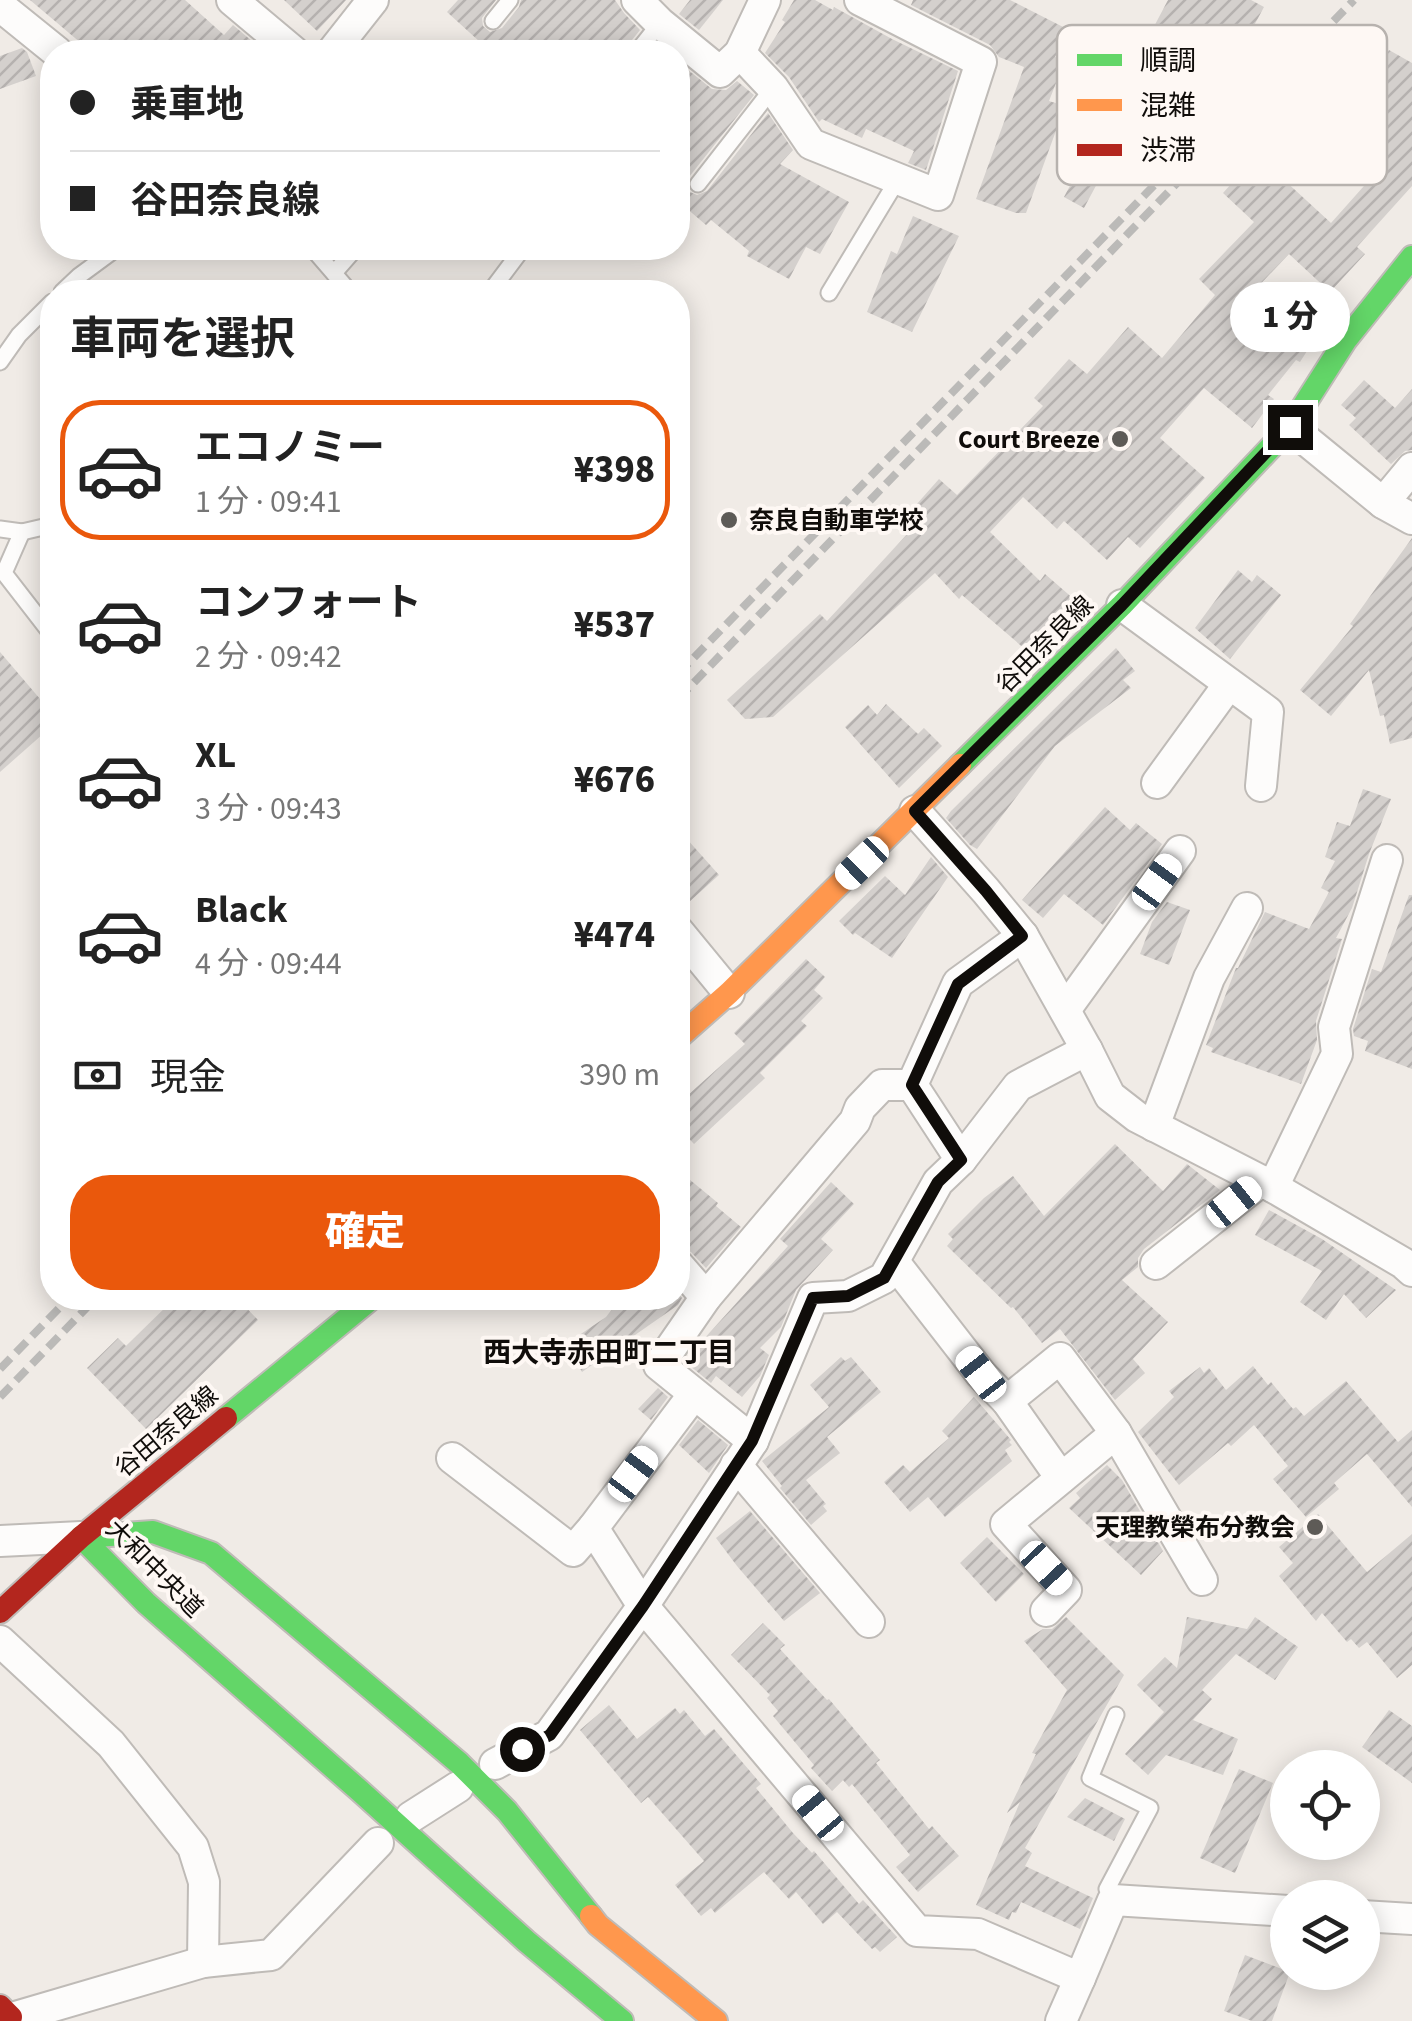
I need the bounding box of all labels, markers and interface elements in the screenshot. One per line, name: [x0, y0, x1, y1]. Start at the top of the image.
legend: [1057, 25, 1387, 185]
text: 順調: [1140, 41, 1196, 81]
text: 乗車地: [130, 78, 244, 132]
text: 混雑: [1140, 86, 1196, 126]
text: 渋滞: [1140, 131, 1196, 171]
text: 谷田奈良線: [130, 174, 320, 228]
callout: 1 分: [1230, 282, 1350, 352]
text: 1 分: [1262, 294, 1318, 340]
text: 車両を選択: [70, 308, 295, 372]
route end: [1268, 405, 1313, 450]
text: エコノミー: [195, 421, 385, 475]
place label: Court Breeze: [958, 422, 1100, 458]
icon: car: [75, 425, 165, 515]
marker: Court Breeze: [1109, 428, 1131, 450]
text: ¥398: [574, 443, 655, 497]
text: 1 分 · 09:41: [195, 479, 342, 525]
place label: 奈良自動車学校: [749, 503, 924, 539]
marker: 奈良自動車学校: [718, 509, 740, 531]
text: コンフォート: [195, 576, 422, 630]
icon: car: [75, 580, 165, 670]
street label: 谷田奈良線: [988, 588, 1102, 702]
text: ¥537: [574, 598, 655, 652]
text: 2 分 · 09:42: [195, 634, 342, 680]
text: XL: [195, 728, 236, 782]
icon: car: [75, 735, 165, 825]
text: ¥676: [574, 753, 655, 807]
text: 3 分 · 09:43: [195, 786, 342, 832]
car: [830, 831, 894, 895]
car: [1127, 849, 1187, 915]
text: Black: [195, 883, 288, 937]
icon: car: [75, 890, 165, 980]
text: ¥474: [574, 908, 655, 962]
text: 4 分 · 09:44: [195, 941, 342, 987]
icon: cash: [70, 1048, 125, 1103]
text: 現金: [150, 1051, 226, 1105]
text: 390 m: [579, 1052, 660, 1098]
car: [1201, 1171, 1267, 1233]
button: 確定: [70, 1175, 660, 1290]
district label: 西大寺赤田町二丁目: [483, 1333, 735, 1373]
car: [951, 1341, 1011, 1407]
street label: 谷田奈良線: [107, 1378, 226, 1486]
car: [603, 1441, 663, 1507]
place label: 天理教榮布分教会: [1095, 1510, 1295, 1546]
street label: 大和中央道: [97, 1512, 211, 1626]
marker: 天理教榮布分教会: [1304, 1516, 1326, 1538]
car: [1015, 1536, 1077, 1600]
route start: [500, 1727, 545, 1772]
map controls: [1270, 1750, 1380, 1990]
button: locate: [1270, 1750, 1380, 1860]
car: [787, 1780, 849, 1846]
button: layers: [1270, 1880, 1380, 1990]

